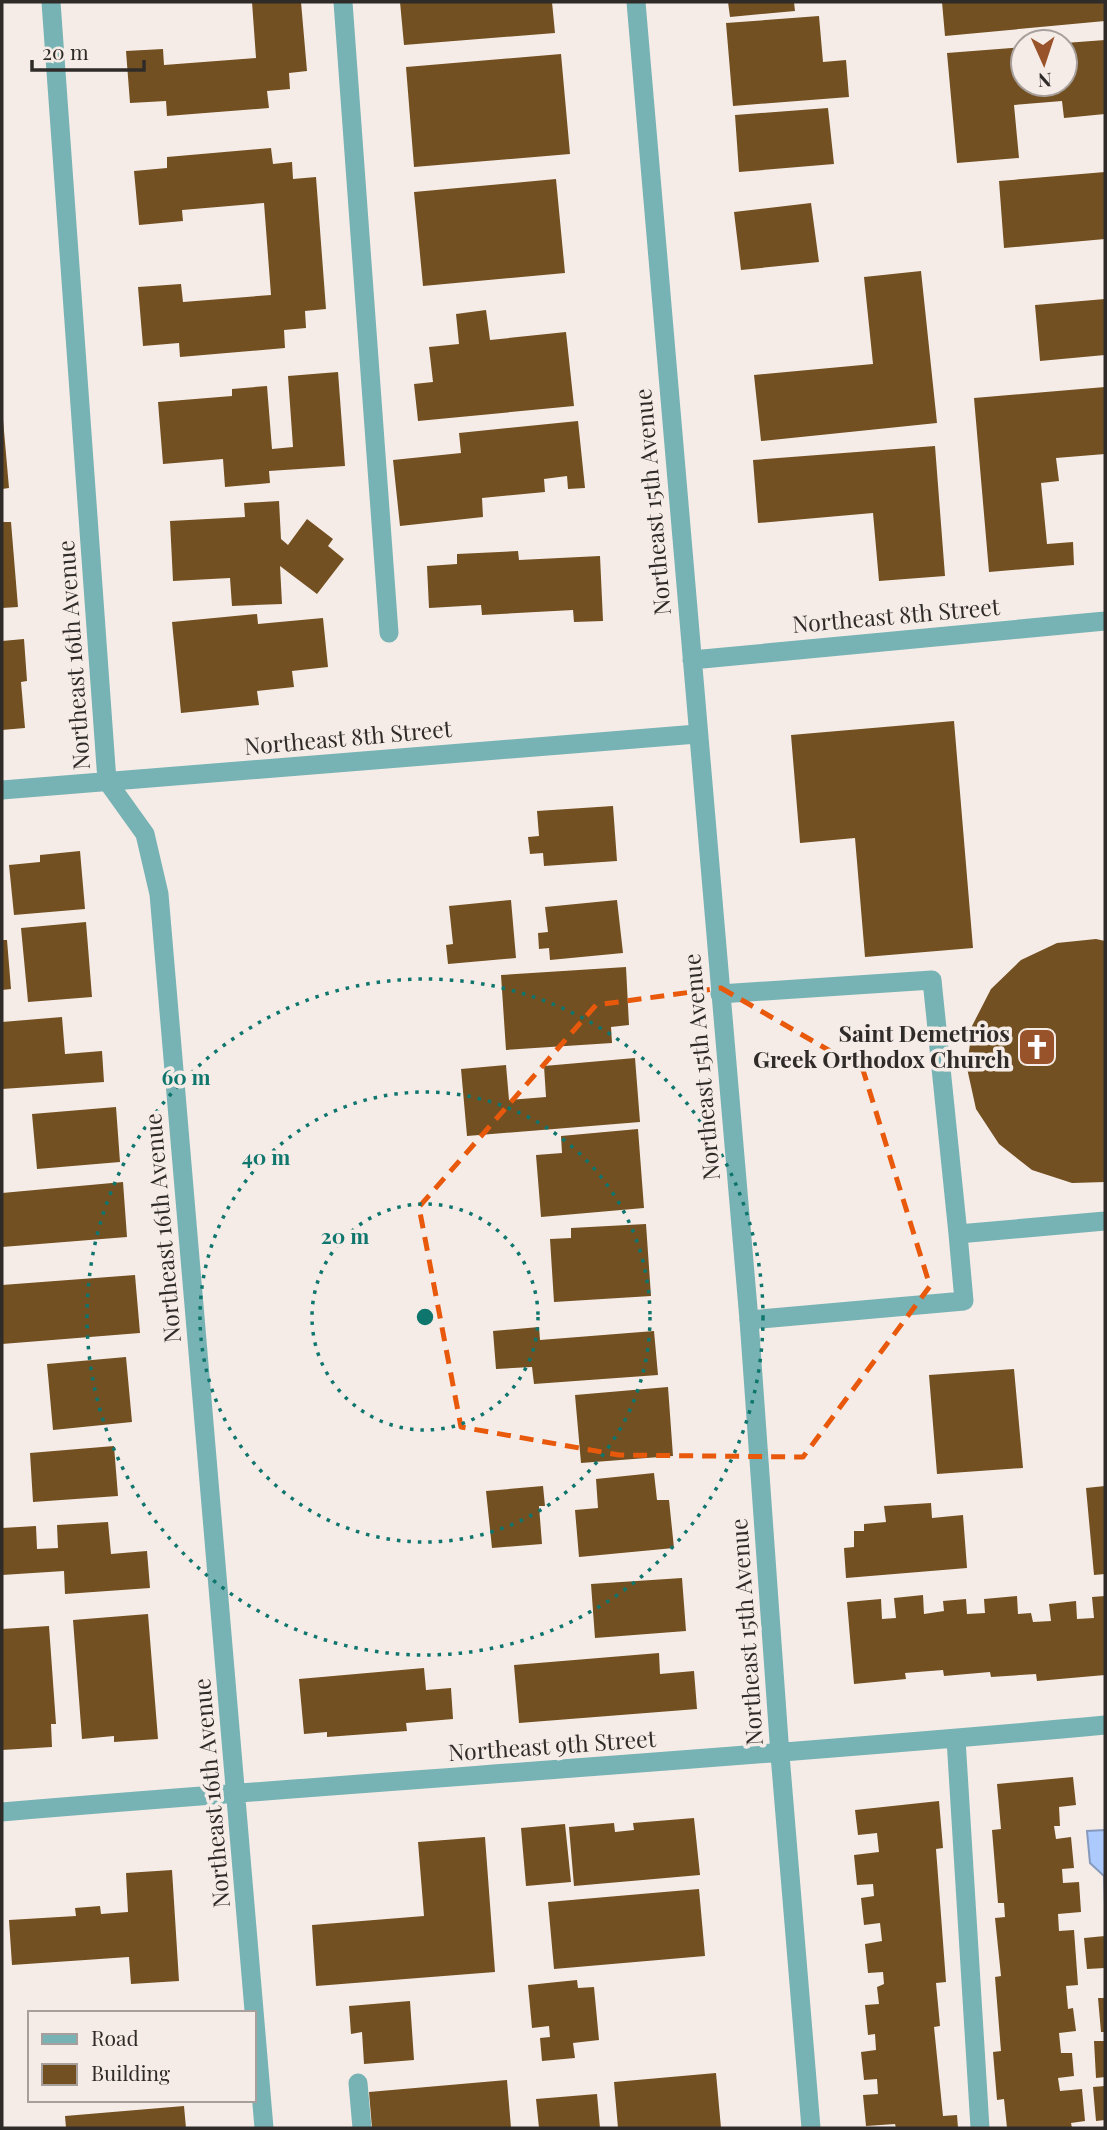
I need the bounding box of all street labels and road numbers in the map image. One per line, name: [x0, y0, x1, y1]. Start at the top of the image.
street label: Northeast 15th Avenue: [626, 387, 677, 617]
street label: Northeast 16th Avenue: [49, 539, 96, 771]
street label: Northeast 8th Street: [791, 590, 1002, 639]
street label: Northeast 8th Street: [243, 712, 454, 761]
street label: Northeast 15th Avenue: [675, 952, 726, 1182]
street label: Northeast 16th Avenue: [136, 1112, 187, 1344]
street label: Northeast 15th Avenue: [722, 1518, 769, 1747]
street label: Northeast 16th Avenue: [185, 1677, 236, 1909]
street label: Northeast 9th Street: [447, 1722, 658, 1767]

